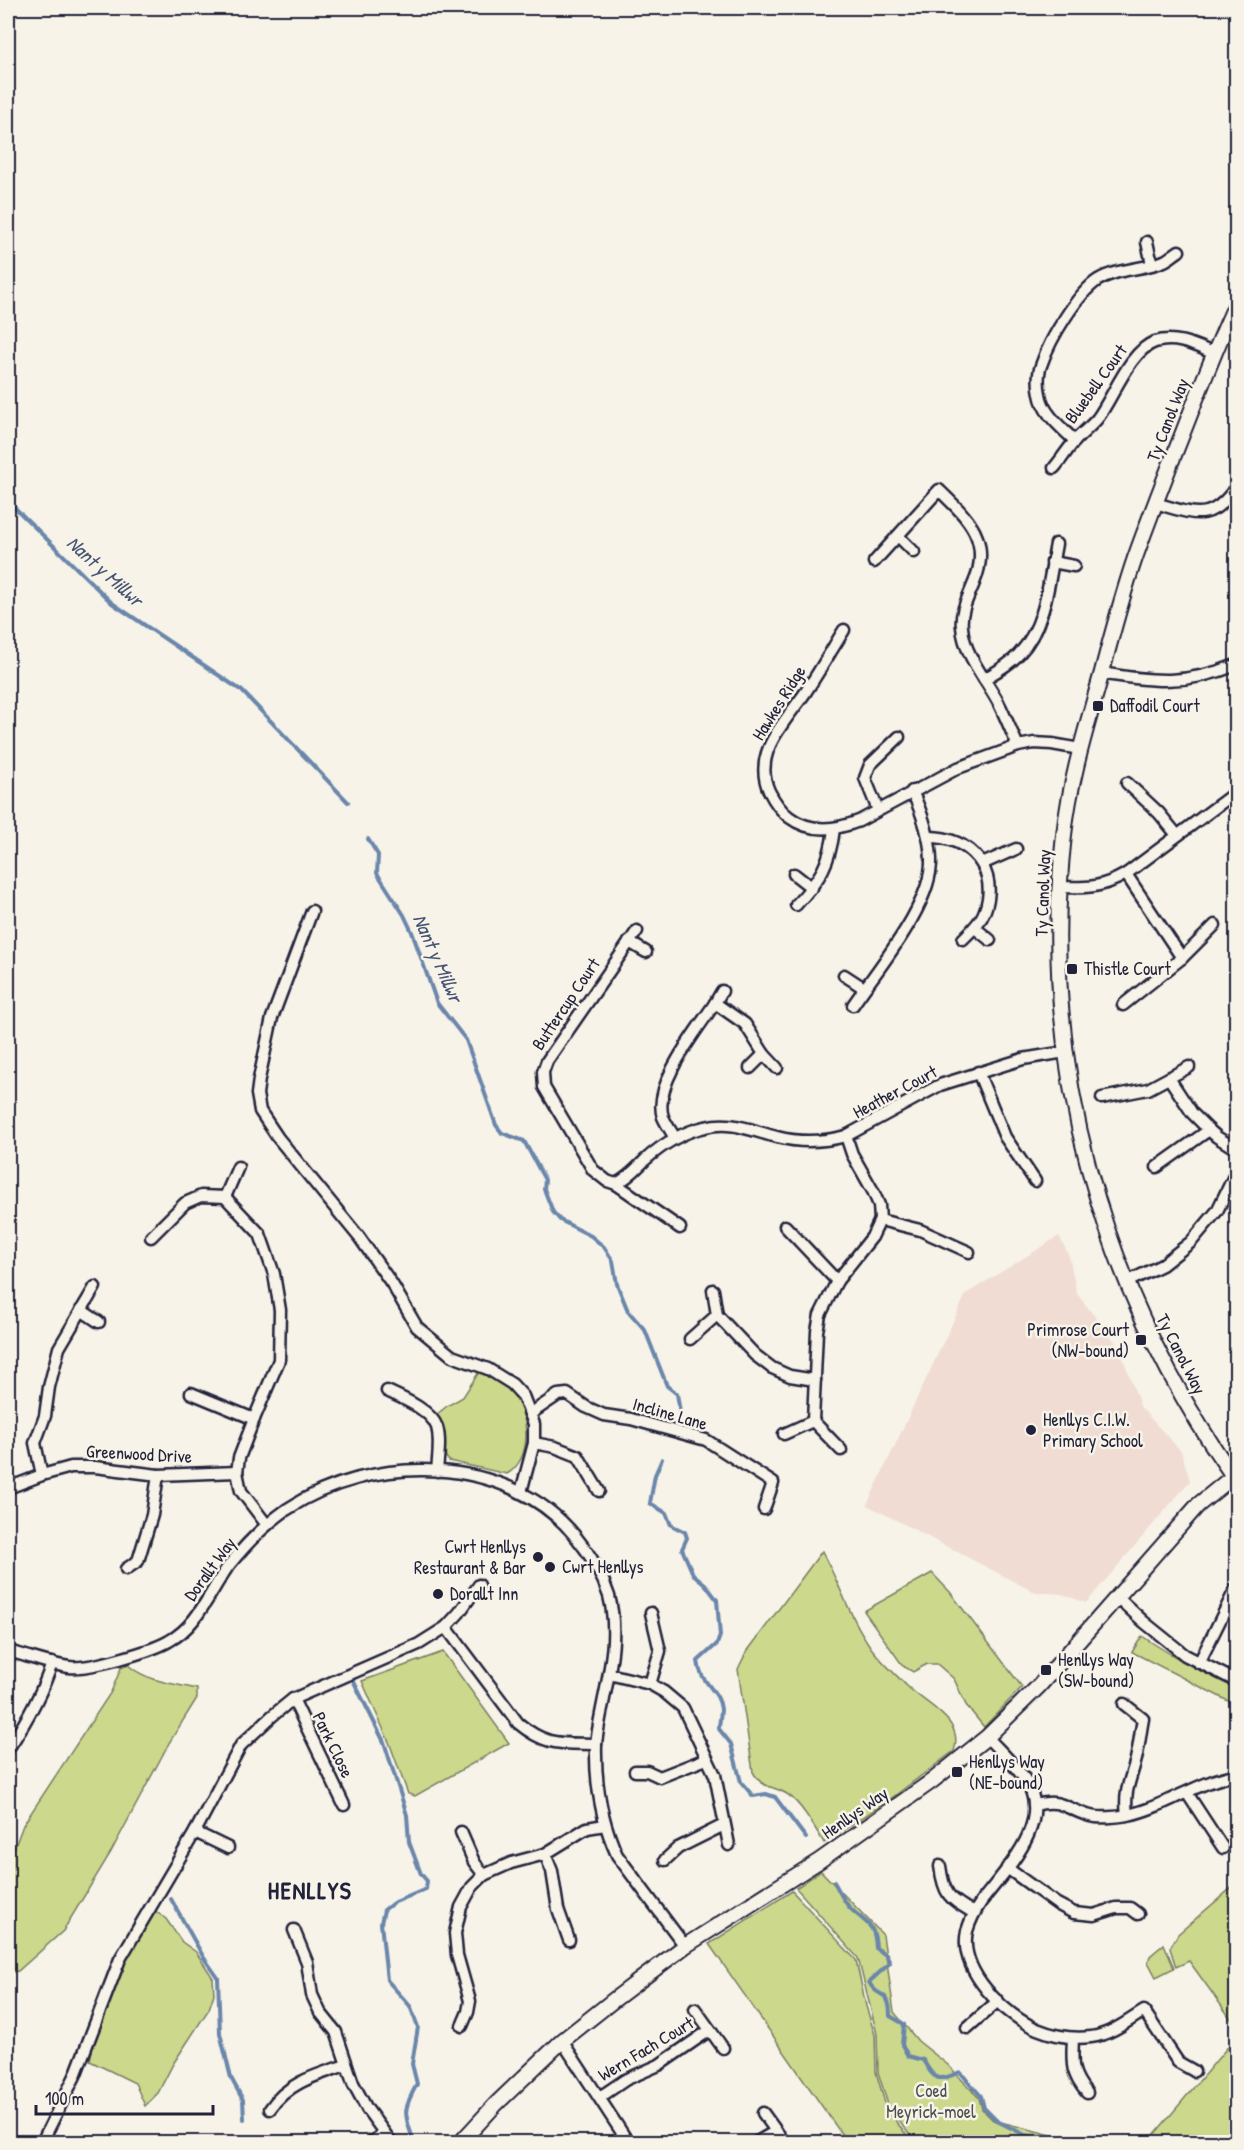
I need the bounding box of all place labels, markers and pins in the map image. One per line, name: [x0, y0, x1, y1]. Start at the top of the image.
place label: Daffodil Court: [1110, 693, 1201, 718]
marker: Daffodil Court: [1091, 699, 1105, 713]
place label: Thistle Court: [1084, 956, 1171, 981]
marker: Thistle Court: [1065, 962, 1079, 976]
place label: Primrose Court (NW-bound): [1027, 1317, 1130, 1363]
marker: Primrose Court (NW-bound): [1134, 1333, 1148, 1347]
place label: Henllys C.I.W. Primary School: [1043, 1407, 1143, 1453]
marker: Henllys C.I.W. Primary School: [1024, 1423, 1038, 1437]
place label: Cwrt Henllys Restaurant & Bar: [414, 1534, 526, 1580]
marker: Cwrt Henllys Restaurant & Bar: [531, 1550, 545, 1564]
place label: Cwrt Henllys: [562, 1554, 644, 1579]
marker: Cwrt Henllys: [543, 1560, 557, 1574]
place label: Dorallt Inn: [450, 1581, 518, 1606]
marker: Dorallt Inn: [431, 1587, 445, 1601]
place label: Henllys Way (SW-bound): [1058, 1647, 1134, 1693]
marker: Henllys Way (SW-bound): [1039, 1663, 1053, 1677]
place label: Henllys Way (NE-bound): [969, 1749, 1045, 1795]
marker: Henllys Way (NE-bound): [950, 1765, 964, 1779]

